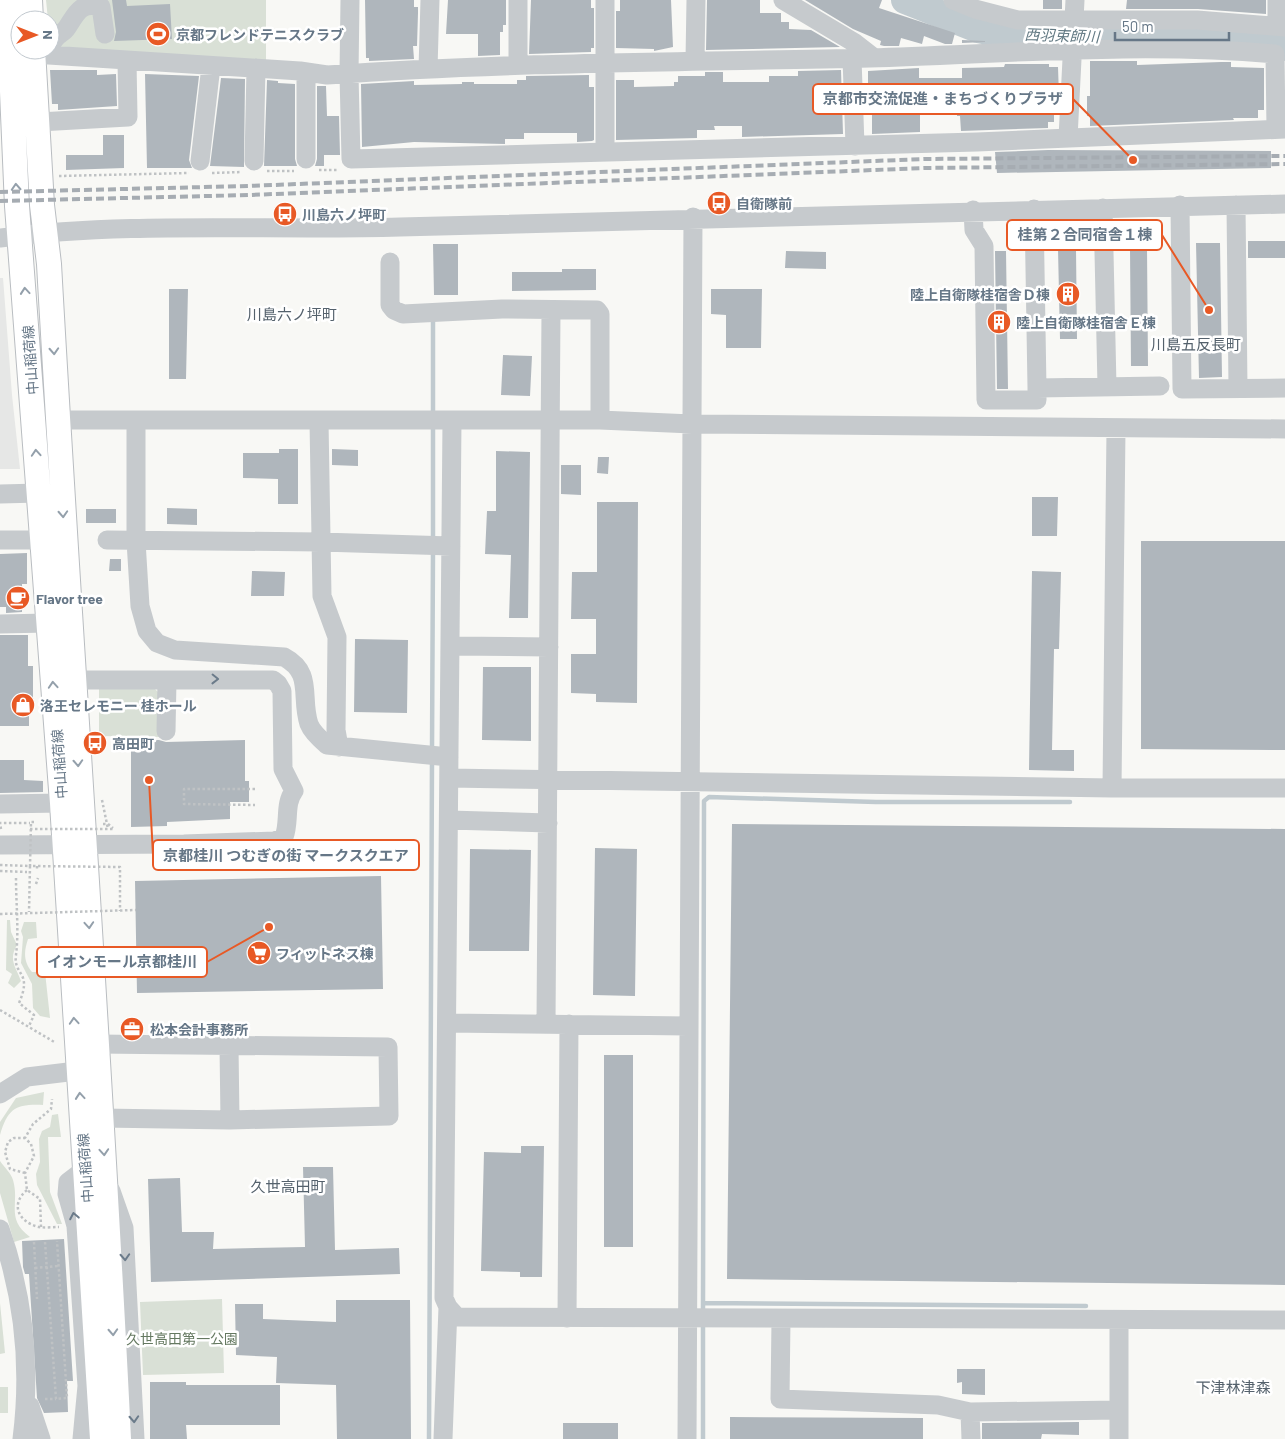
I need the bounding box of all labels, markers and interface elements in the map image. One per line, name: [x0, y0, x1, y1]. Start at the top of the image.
north arrow: [10, 10, 60, 60]
scale bar: [1115, 10, 1229, 42]
text: 50 m: [1122, 17, 1154, 35]
sports icon: 京都フレンドテニスクラブ: [145, 21, 171, 47]
water label: 西羽束師川: [1024, 25, 1102, 45]
place label: 京都フレンドテニスクラブ: [176, 26, 344, 43]
text: N: [40, 30, 57, 40]
callout: 京都市交流促進・まちづくりプラザ: [813, 84, 1073, 114]
text: 京都市交流促進・まちづくりプラザ: [823, 89, 1063, 107]
one-way arrow: [11, 182, 22, 190]
bus stop icon: 自衛隊前: [706, 190, 732, 216]
place label: 自衛隊前: [736, 195, 792, 212]
bus stop icon: 川島六ノ坪町: [272, 201, 298, 227]
place label: 川島六ノ坪町: [302, 206, 386, 223]
callout: 桂第２合同宿舎１棟: [1007, 220, 1162, 250]
text: 桂第２合同宿舎１棟: [1017, 225, 1153, 243]
building icon: 陸上自衛隊桂宿舎Ｄ棟: [1055, 281, 1081, 307]
one-way arrow: [20, 286, 31, 294]
place label: 陸上自衛隊桂宿舎Ｄ棟: [910, 286, 1050, 303]
district label: 川島六ノ坪町: [247, 305, 337, 323]
building icon: 陸上自衛隊桂宿舎Ｅ棟: [986, 309, 1012, 335]
place label: 陸上自衛隊桂宿舎Ｅ棟: [1016, 314, 1156, 331]
street label: 中山稲荷線: [19, 324, 41, 396]
district label: 川島五反長町: [1151, 335, 1241, 353]
one-way arrow: [48, 348, 59, 356]
one-way arrow: [31, 449, 42, 457]
one-way arrow: [58, 510, 69, 518]
cafe icon: Flavor tree: [5, 585, 31, 611]
place label: Flavor tree: [36, 590, 103, 607]
one-way arrow: [212, 674, 219, 684]
one-way arrow: [48, 680, 59, 688]
shop icon: 洛王セレモニー 桂ホール: [10, 692, 36, 718]
place label: 洛王セレモニー 桂ホール: [40, 697, 197, 714]
street label: 中山稲荷線: [48, 728, 70, 800]
bus stop icon: 高田町: [82, 730, 108, 756]
place label: 高田町: [112, 735, 154, 752]
one-way arrow: [73, 760, 84, 768]
callout: 京都桂川 つむぎの街 マークスクエア: [153, 840, 419, 870]
text: 京都桂川 つむぎの街 マークスクエア: [163, 846, 409, 864]
one-way arrow: [83, 922, 94, 930]
supermarket icon: フィットネス棟: [246, 940, 272, 966]
place label: フィットネス棟: [276, 945, 374, 962]
callout: イオンモール京都桂川: [37, 947, 207, 977]
text: イオンモール京都桂川: [47, 952, 197, 970]
office icon: 松本会計事務所: [119, 1016, 145, 1042]
one-way arrow: [69, 1017, 80, 1025]
place label: 松本会計事務所: [150, 1021, 248, 1038]
one-way arrow: [74, 1091, 85, 1099]
street label: 中山稲荷線: [74, 1132, 96, 1204]
one-way arrow: [98, 1148, 109, 1156]
district label: 久世高田町: [250, 1177, 326, 1195]
one-way arrow: [69, 1212, 80, 1220]
one-way arrow: [120, 1253, 131, 1261]
one-way arrow: [108, 1329, 119, 1337]
park label: 久世高田第一公園: [126, 1330, 238, 1347]
district label: 下津林津森: [1195, 1378, 1271, 1396]
one-way arrow: [129, 1415, 140, 1423]

